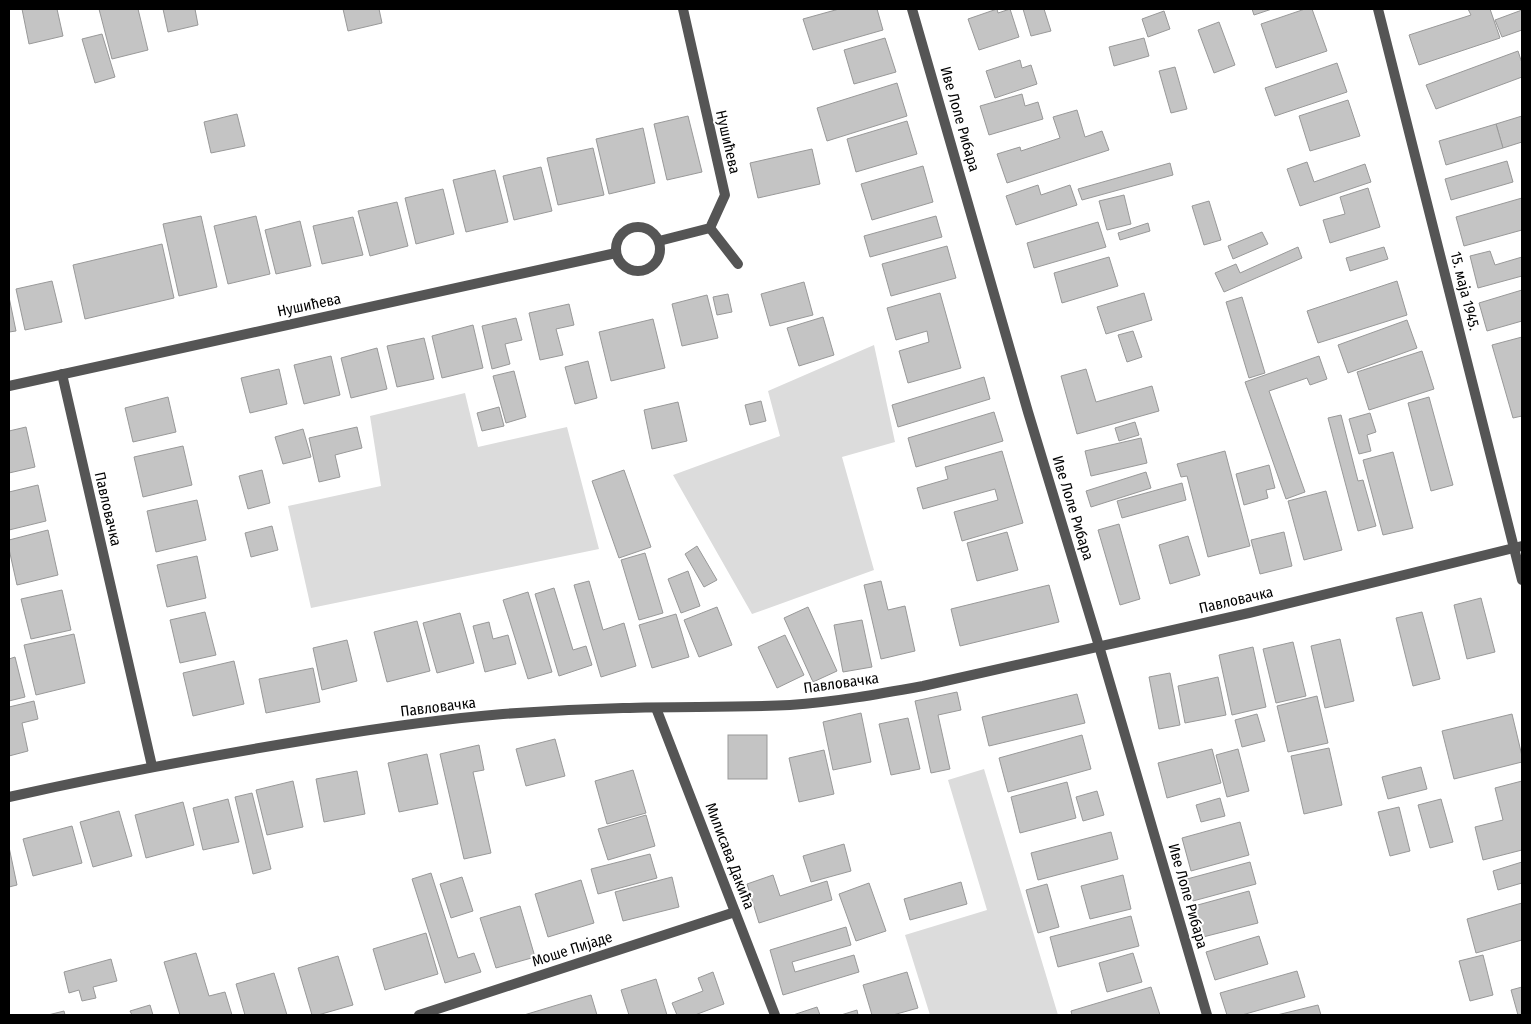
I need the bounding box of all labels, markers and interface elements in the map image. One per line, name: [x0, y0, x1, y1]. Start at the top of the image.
street label: Иве Лоле Рибара: [936, 64, 984, 174]
street label: Нушићева: [712, 108, 744, 176]
street label: 15. маја 1945.: [1447, 250, 1483, 332]
street label: Нушићева: [275, 289, 343, 321]
street label: Иве Лоле Рибара: [1049, 453, 1097, 563]
street label: Павловачка: [91, 470, 125, 548]
street label: Павловачка: [1197, 583, 1275, 617]
street label: Павловачка: [802, 669, 880, 697]
street label: Павловачка: [399, 693, 477, 721]
street label: Милисава Дакића: [701, 800, 759, 912]
street label: Иве Лоле Рибара: [1164, 841, 1212, 951]
street label: Моше Пијаде: [530, 928, 614, 970]

